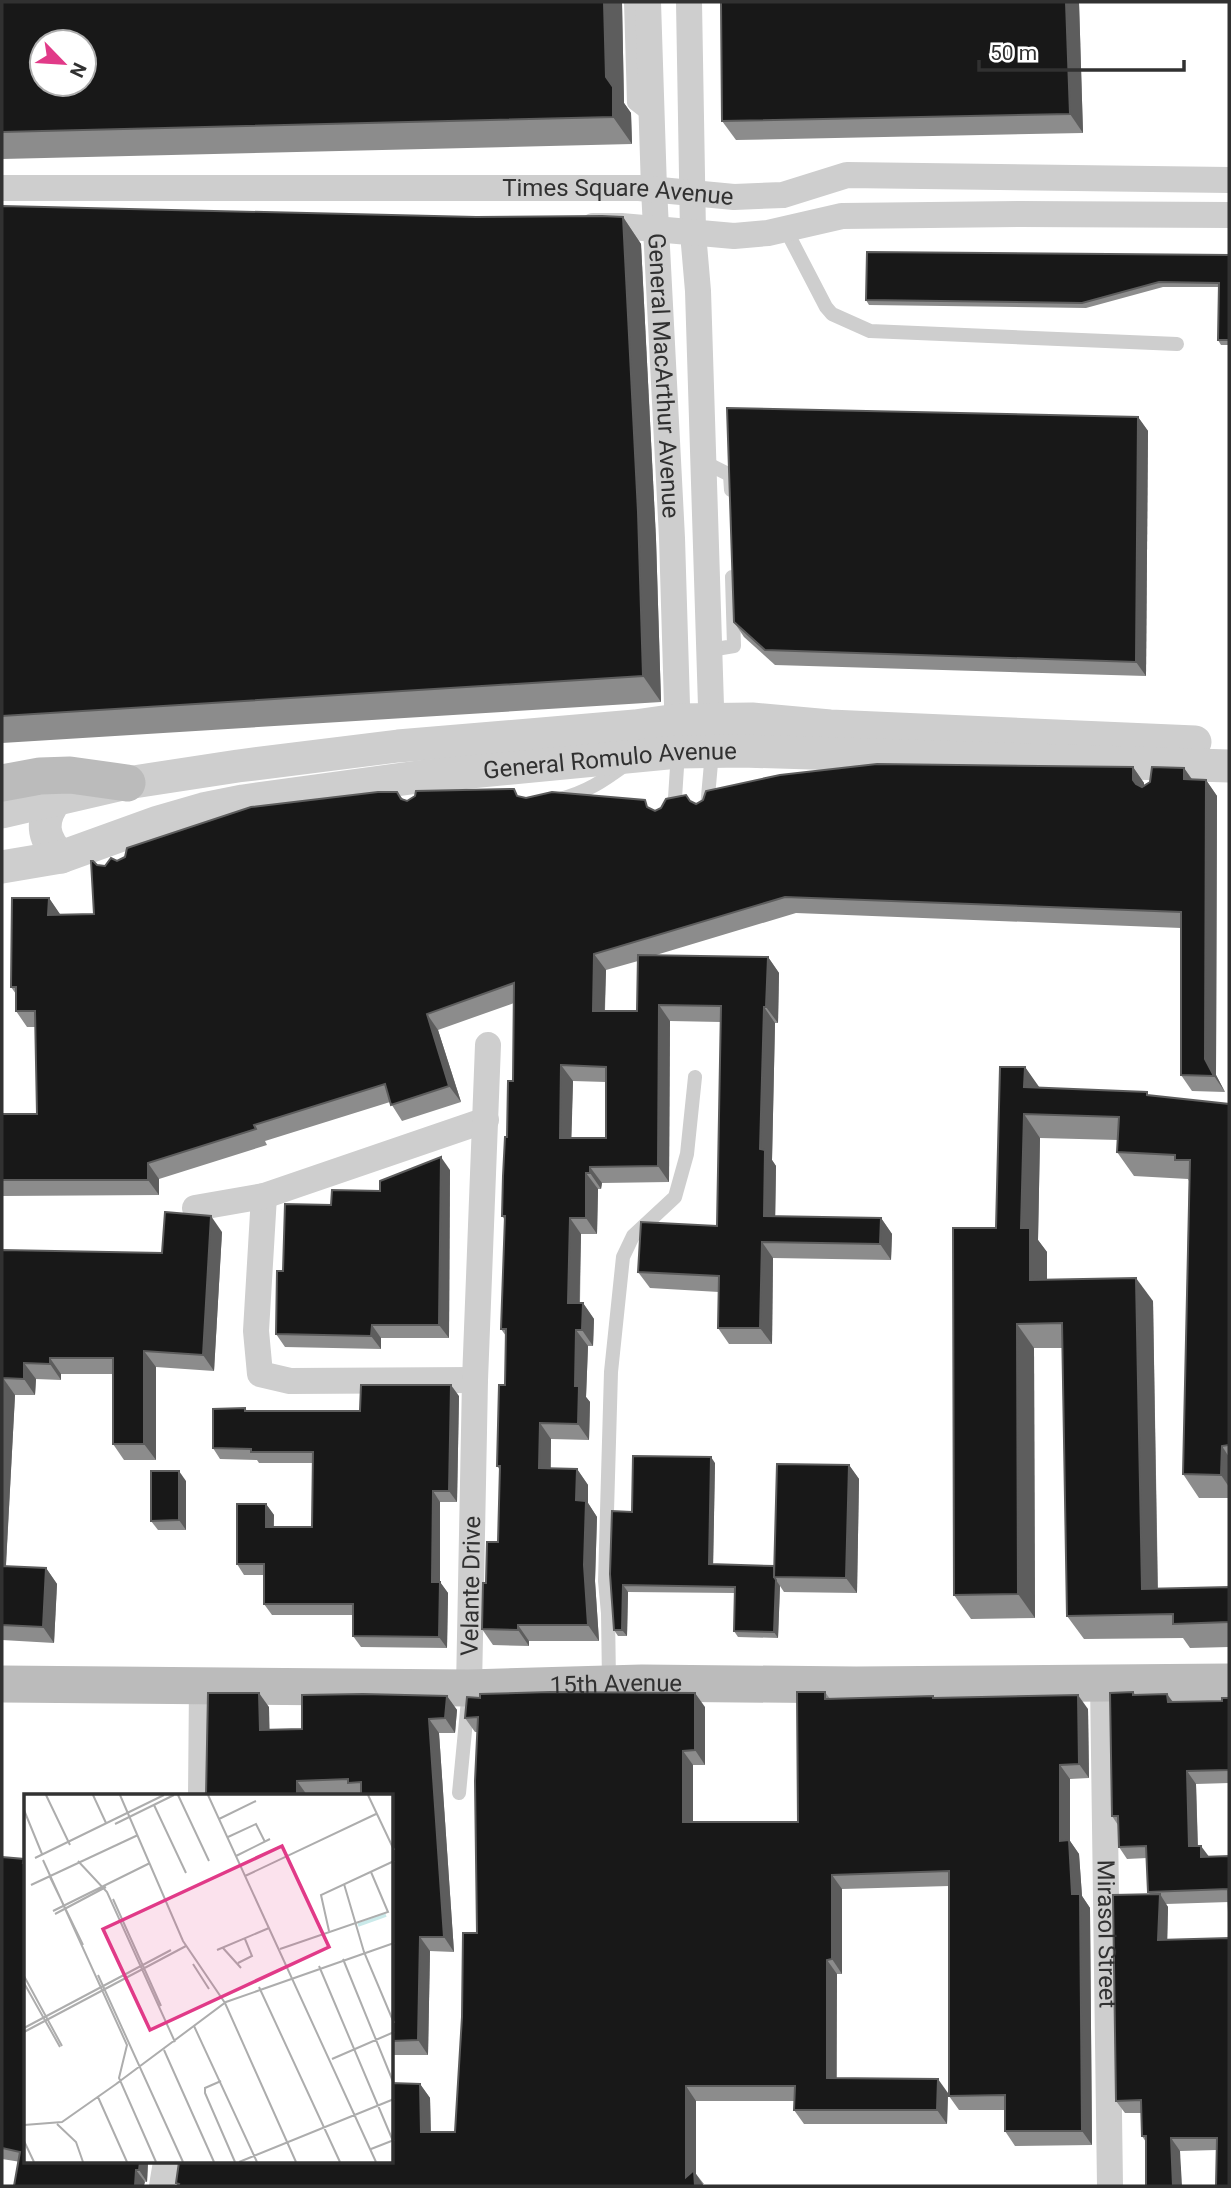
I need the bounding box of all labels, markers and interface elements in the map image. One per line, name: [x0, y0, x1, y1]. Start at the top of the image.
north arrow: [28, 28, 98, 98]
scale bar: [979, 28, 1184, 72]
text: 50 m: [990, 41, 1037, 65]
text: N: [65, 59, 91, 81]
street label: Times Square Avenue: [502, 174, 735, 211]
street label: General MacArthur Avenue: [642, 232, 685, 519]
street label: General Romulo Avenue: [482, 737, 737, 785]
street label: Velante Drive: [456, 1516, 486, 1656]
street label: 15th Avenue: [549, 1669, 682, 1700]
inset map: [24, 1794, 394, 2164]
street label: Mirasol Street: [1091, 1859, 1122, 2009]

